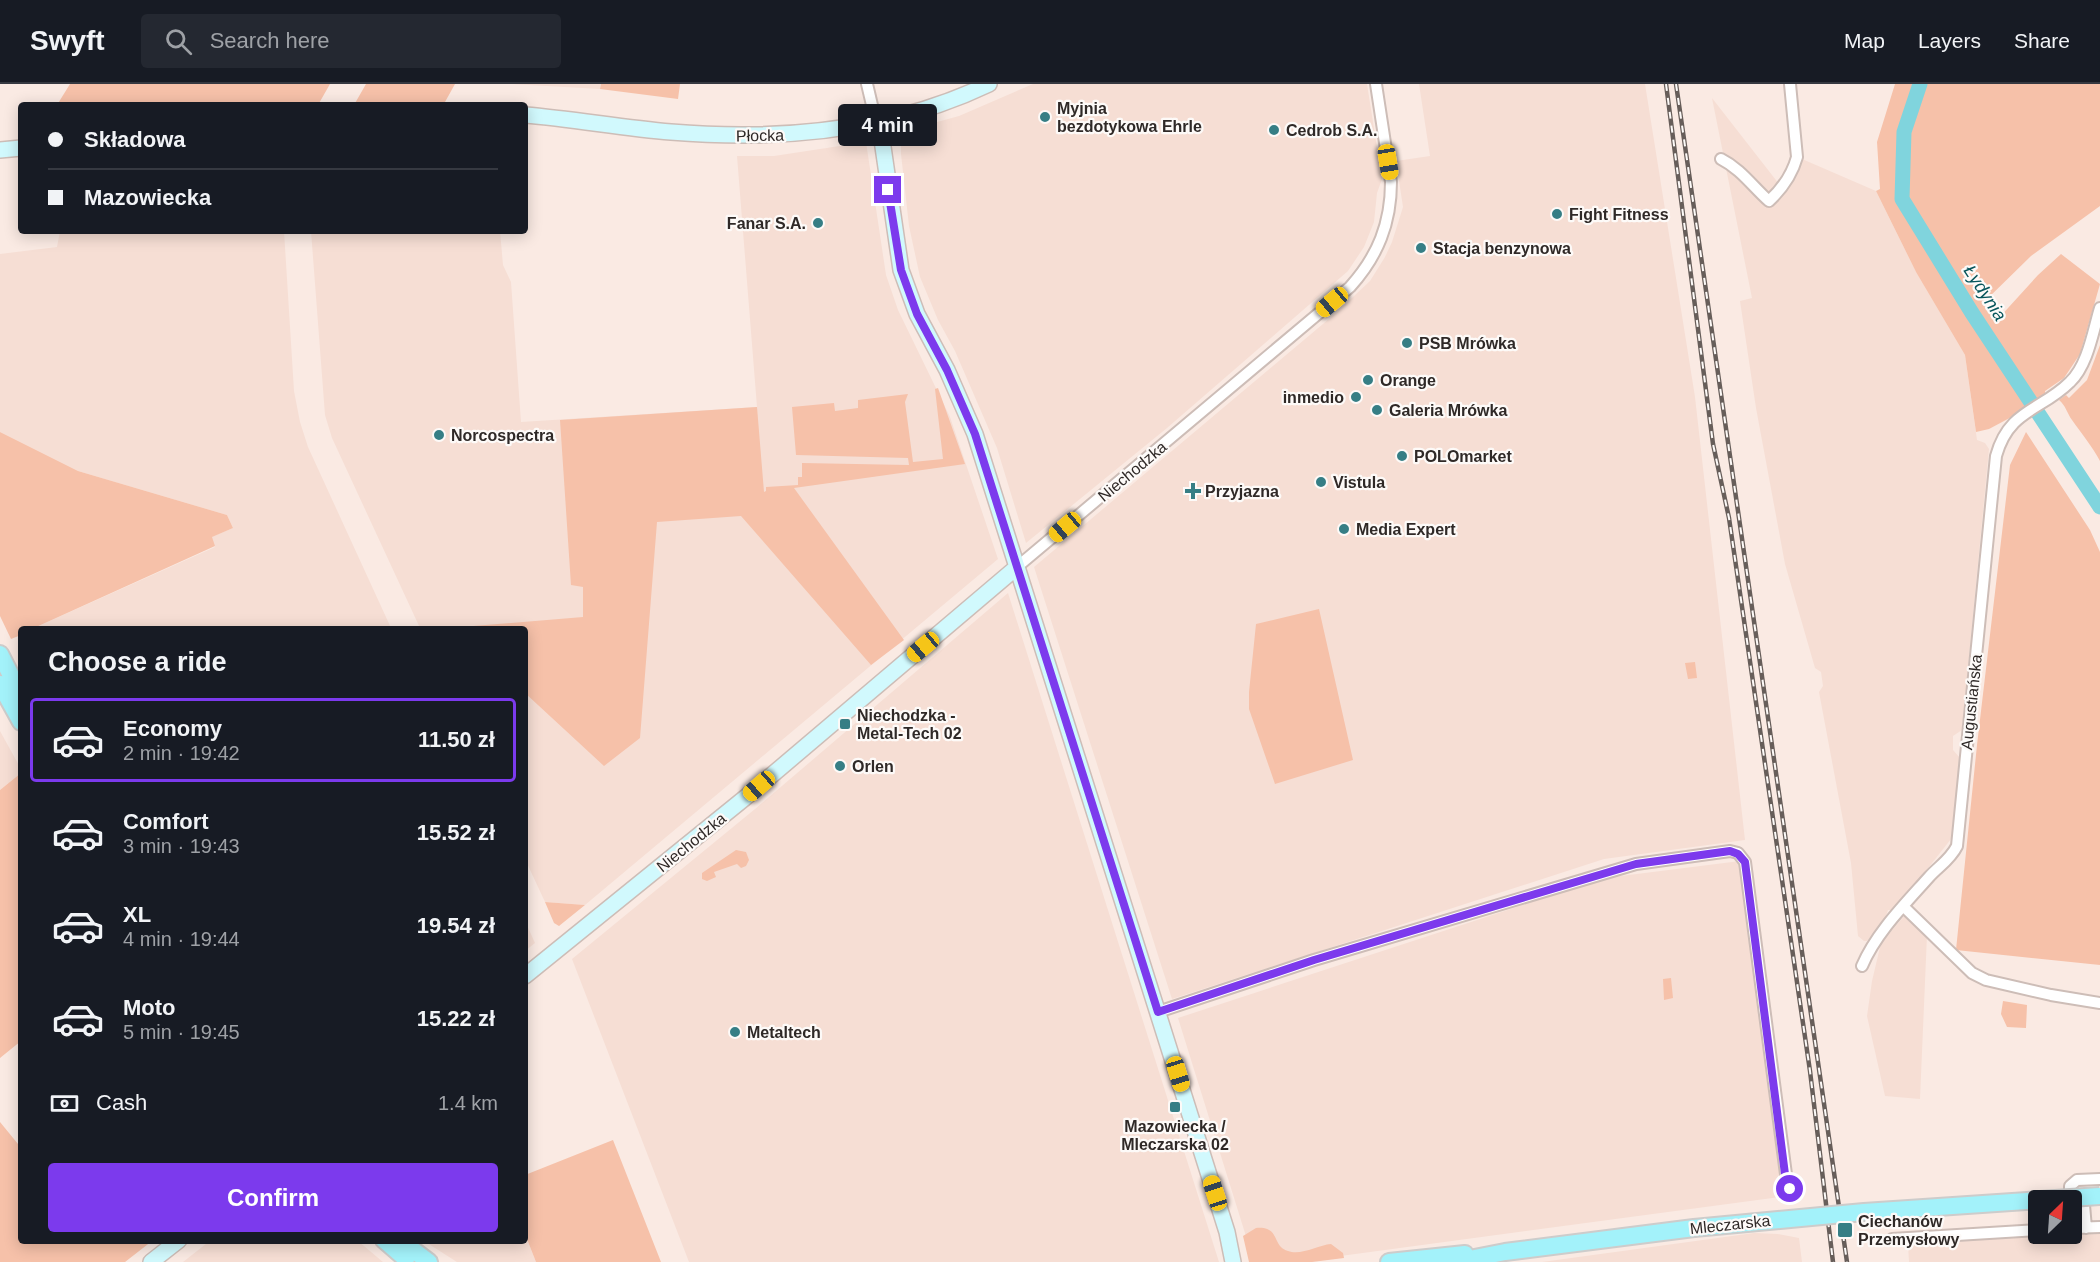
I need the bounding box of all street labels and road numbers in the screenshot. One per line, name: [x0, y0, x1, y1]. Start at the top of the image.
street label: Płocka: [736, 127, 784, 144]
street label: Niechodzka: [1095, 438, 1170, 505]
street label: Augustiańska: [1958, 653, 1985, 751]
street label: Niechodzka: [653, 809, 729, 875]
street label: Mleczarska: [1689, 1212, 1771, 1237]

